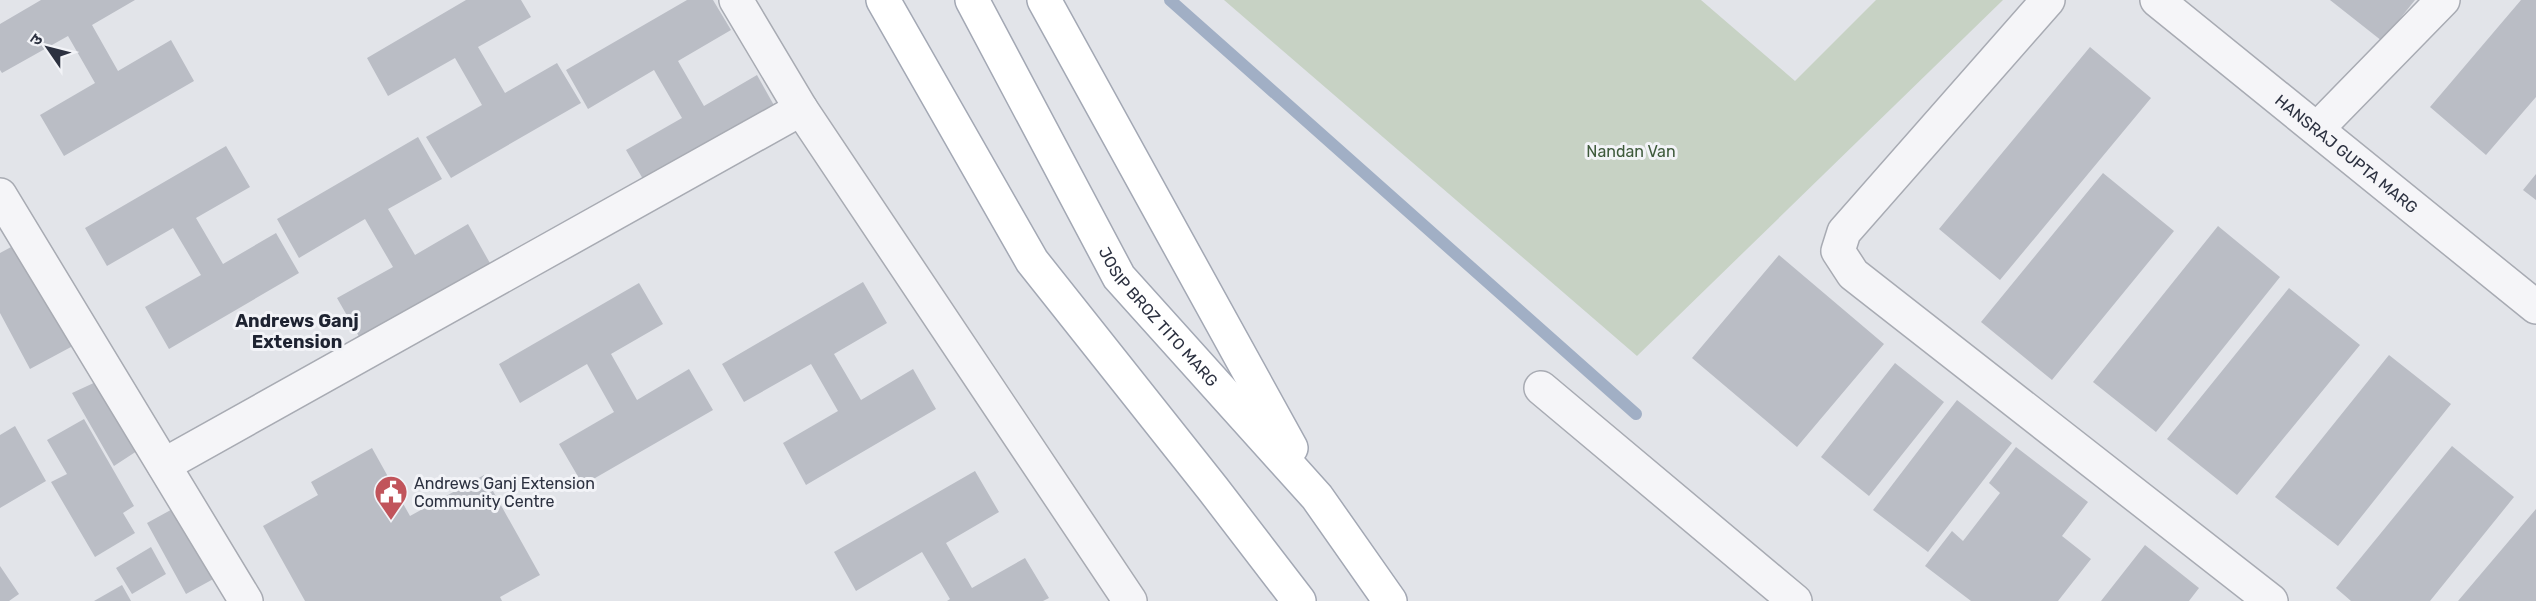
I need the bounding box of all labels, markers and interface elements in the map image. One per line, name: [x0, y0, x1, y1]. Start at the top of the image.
north arrow: [18, 18, 78, 78]
text: उ: [26, 30, 47, 49]
street label: HANSRAJ GUPTA MARG: [2271, 91, 2421, 217]
park label: Nandan Van: [1586, 142, 1676, 161]
street label: JOSIP BROZ TITO MARG: [1095, 244, 1222, 390]
district label: Andrews Ganj Extension: [235, 310, 359, 353]
public building icon: Andrews Ganj Extension Community Centre: [373, 474, 409, 521]
place label: Andrews Ganj Extension Community Centre: [414, 474, 595, 511]

